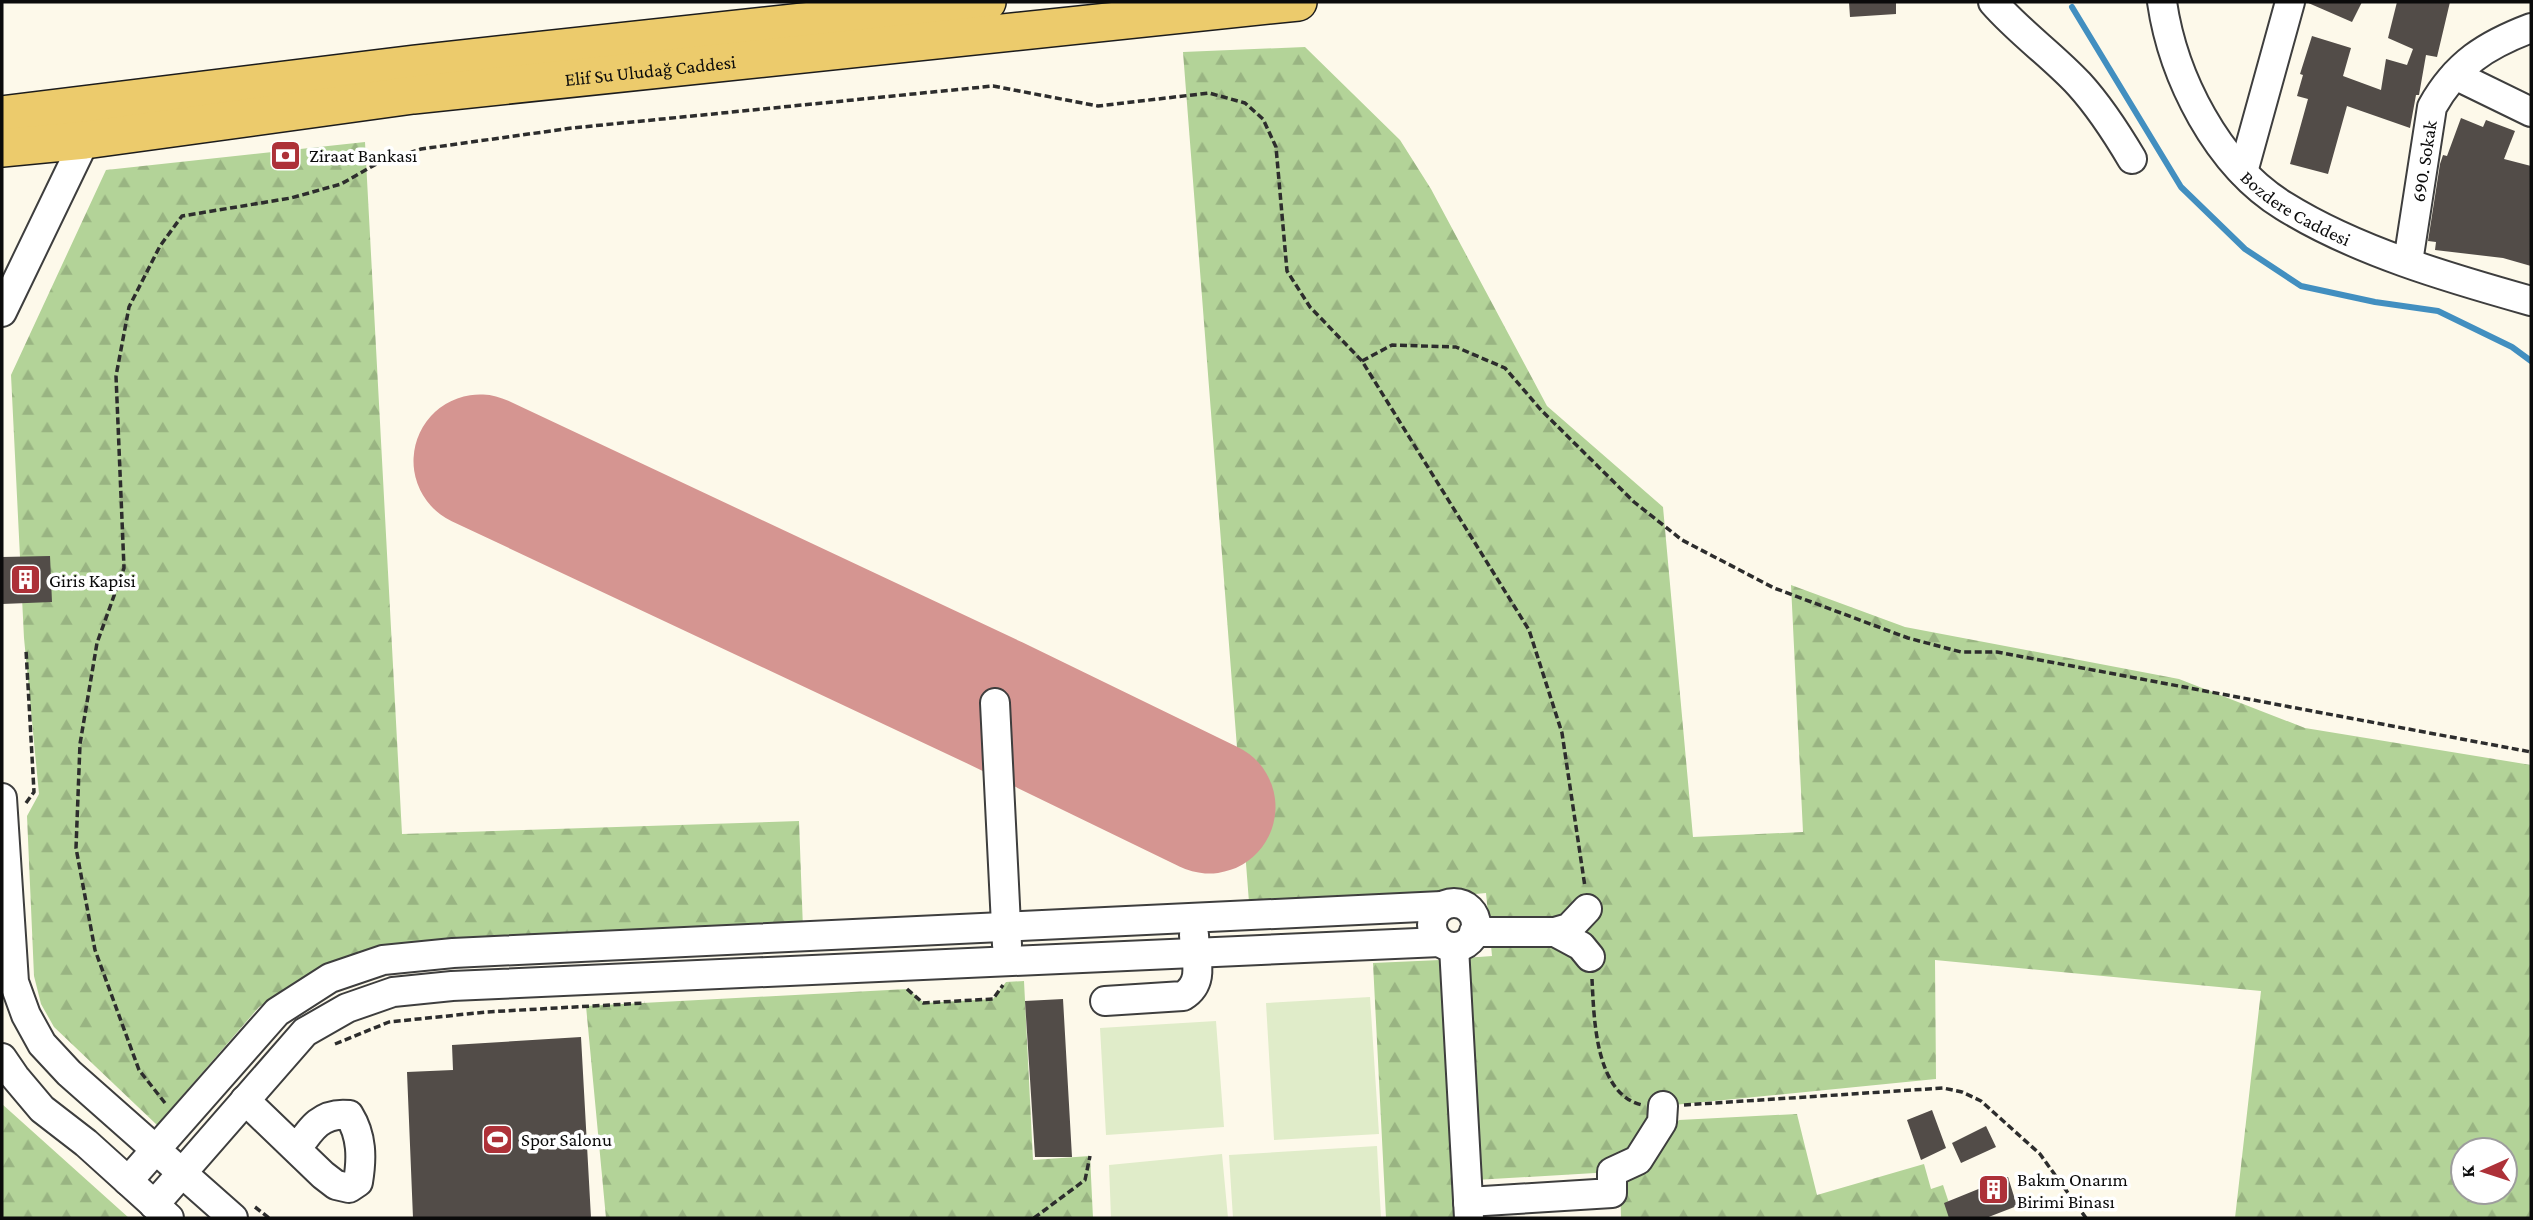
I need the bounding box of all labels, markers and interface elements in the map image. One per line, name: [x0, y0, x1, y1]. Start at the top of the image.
street label: Elif Su Uludağ Caddesi: [564, 51, 737, 90]
street label: 690. Sokak: [2407, 118, 2441, 204]
bank icon: Ziraat Bankası: [269, 138, 303, 172]
place label: Ziraat Bankası: [309, 145, 417, 166]
street label: Bozdere Caddesi: [2237, 167, 2354, 250]
building icon: Giris Kapisi: [9, 563, 43, 597]
place label: Giris Kapisi: [49, 570, 136, 591]
sports icon: Spor Salonu: [481, 1122, 515, 1156]
place label: Spor Salonu: [521, 1129, 612, 1150]
north arrow: [2449, 1136, 2519, 1206]
text: K: [2457, 1164, 2478, 1178]
place label: Bakım Onarım Birimi Binası: [2017, 1169, 2128, 1212]
building icon: Bakım Onarım Birimi Binası: [1977, 1173, 2011, 1207]

